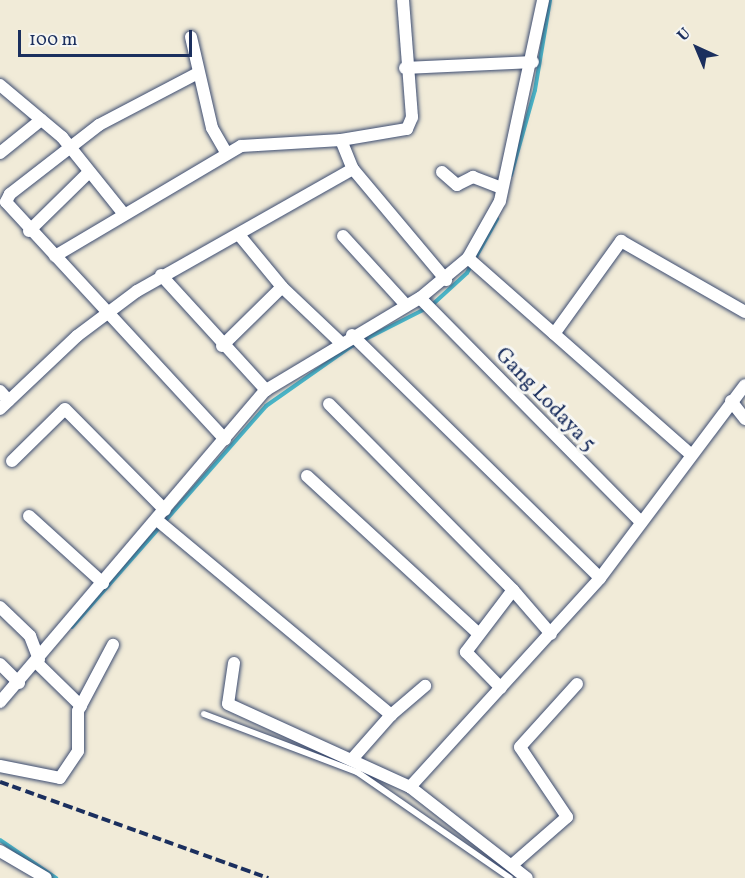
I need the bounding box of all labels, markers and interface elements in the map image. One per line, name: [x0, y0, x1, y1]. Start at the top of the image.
scale bar: [21, 18, 195, 56]
north arrow: [667, 18, 727, 78]
text: U: [673, 23, 696, 47]
text: 100 m: [29, 28, 78, 53]
street label: Gang Lodaya 5: [489, 343, 601, 457]

